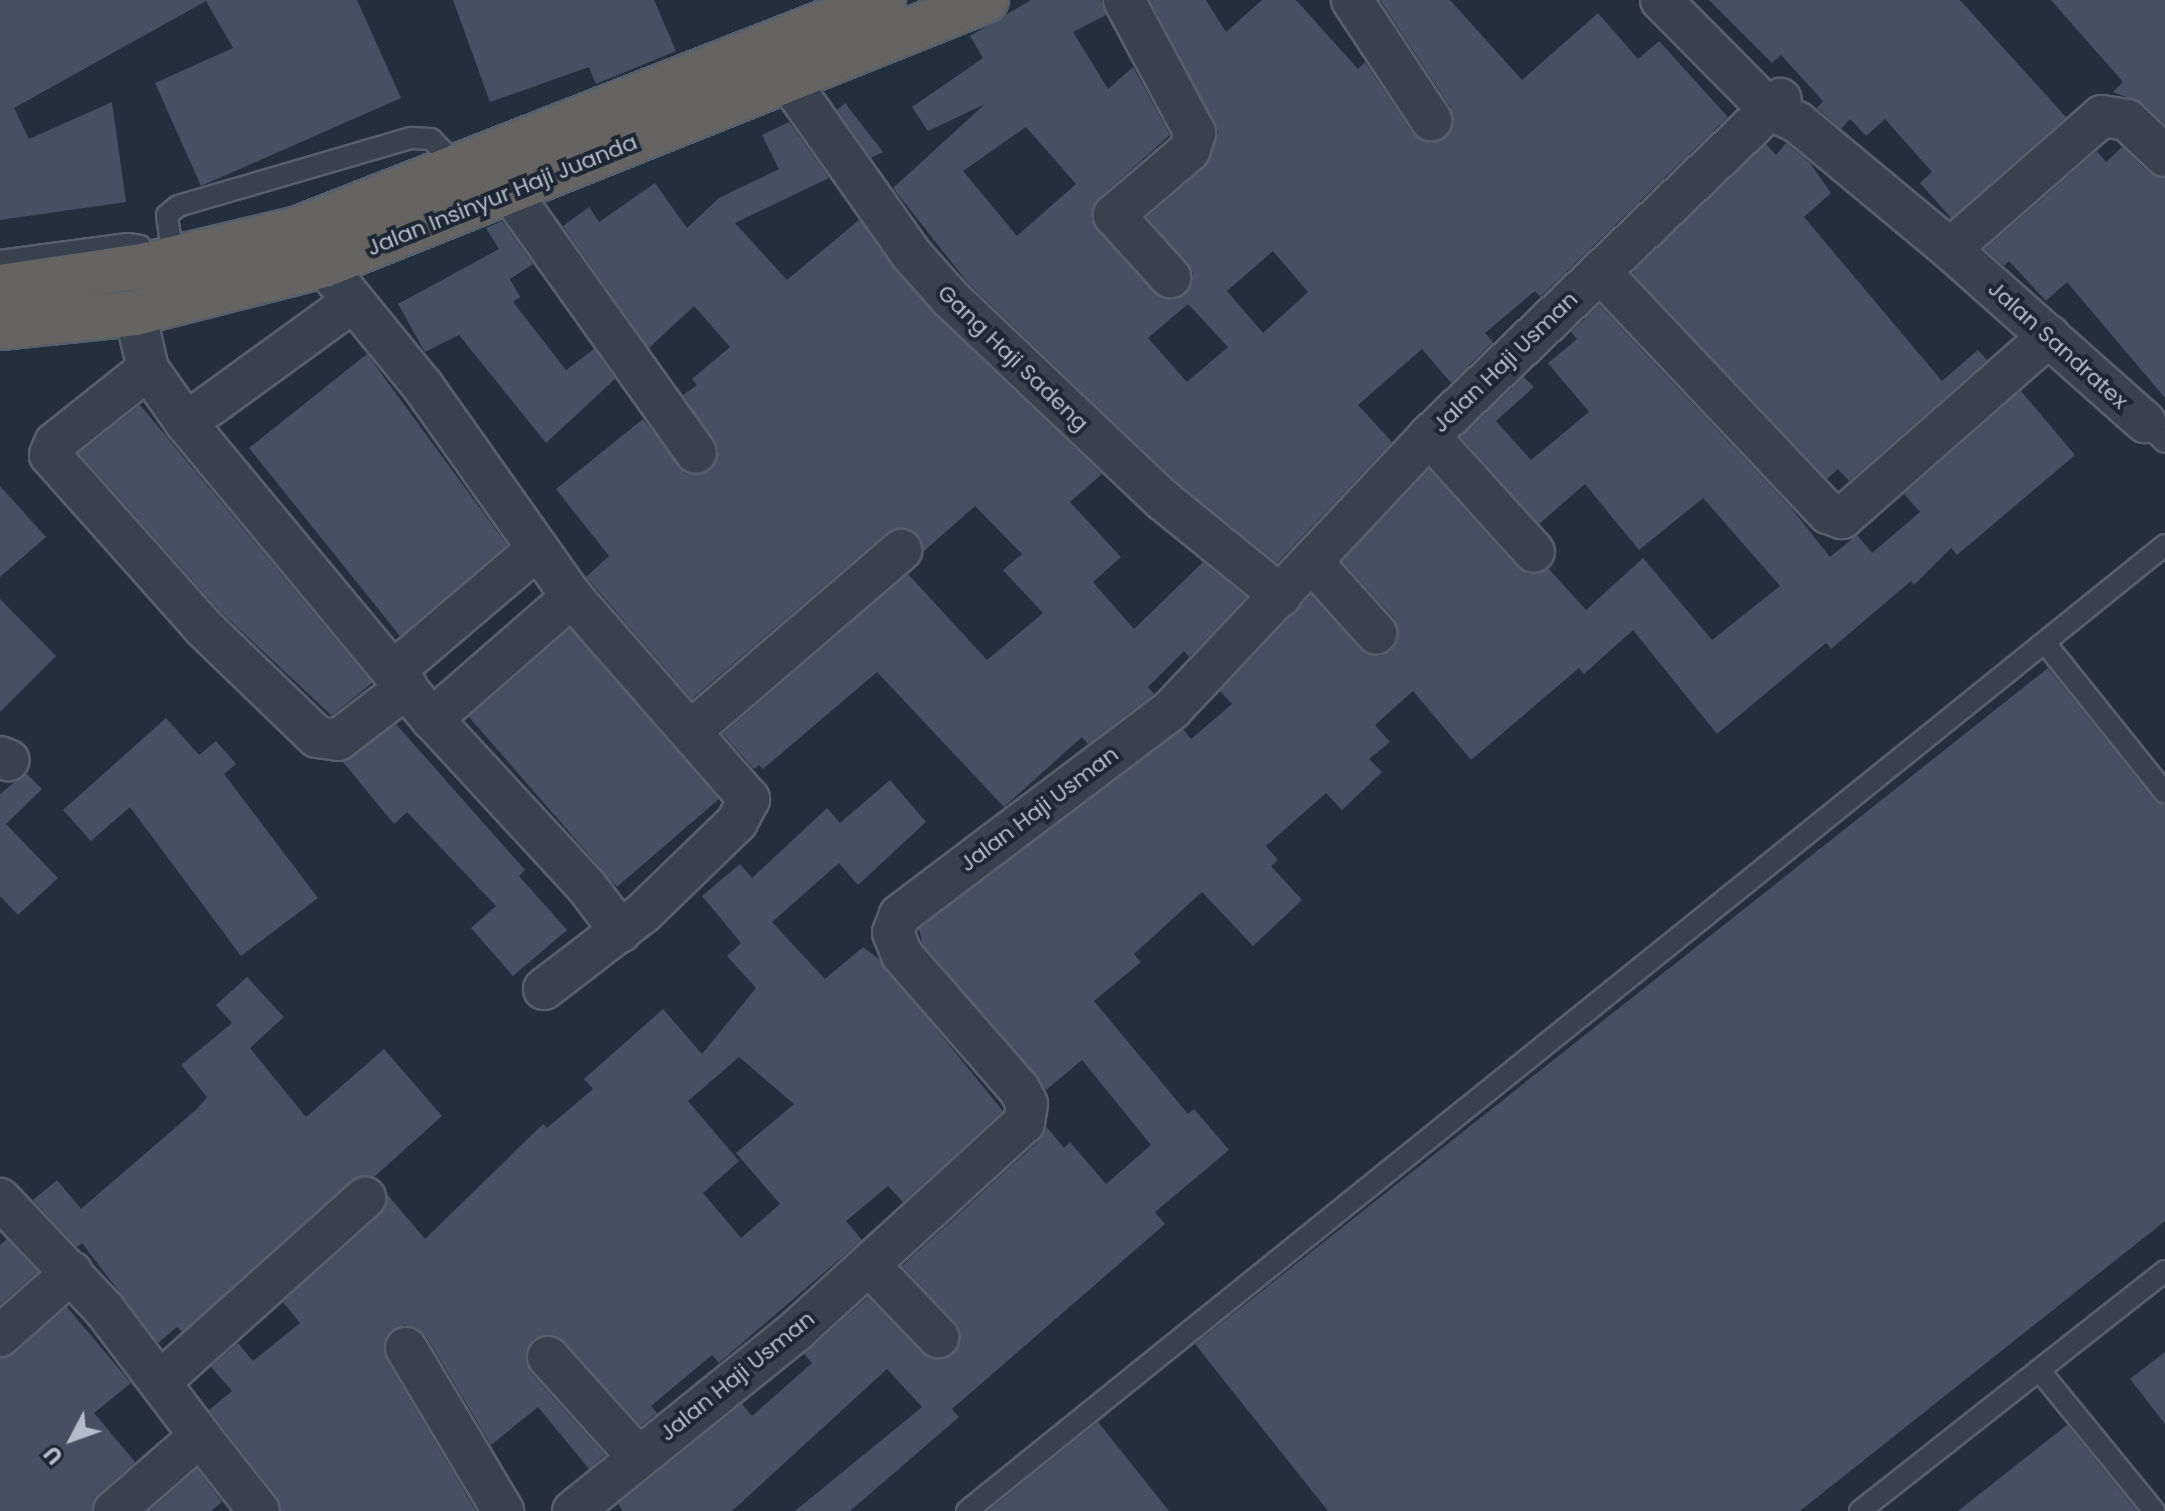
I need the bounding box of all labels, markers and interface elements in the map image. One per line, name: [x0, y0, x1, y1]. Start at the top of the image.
street label: Jalan Insinyur Haji Juanda: [363, 129, 641, 261]
street label: Jalan Sandratex: [1983, 275, 2133, 415]
street label: Gang Haji Sadeng: [932, 279, 1094, 437]
street label: Jalan Haji Usman: [1427, 286, 1583, 438]
street label: Jalan Haji Usman: [955, 741, 1123, 877]
street label: Jalan Haji Usman: [654, 1305, 820, 1447]
north arrow: [32, 1399, 112, 1479]
text: U: [37, 1439, 70, 1471]

